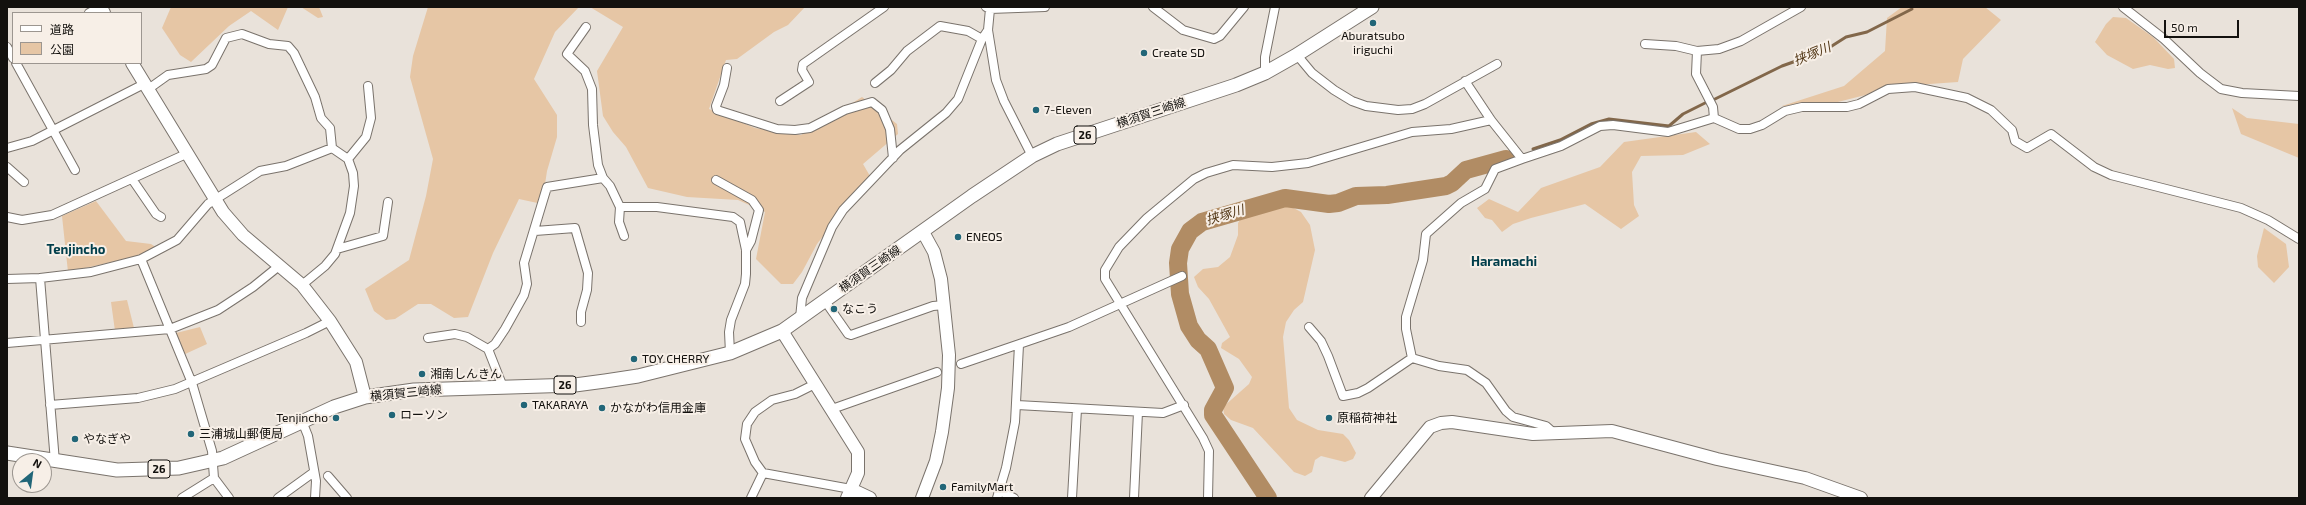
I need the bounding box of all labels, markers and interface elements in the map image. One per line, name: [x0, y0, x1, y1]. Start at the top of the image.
legend: [12, 12, 142, 64]
scale bar: [2166, 12, 2241, 38]
marker: Aburatsubo iriguchi: [1368, 18, 1378, 28]
text: 50 m: [2171, 20, 2198, 34]
text: 道路: [50, 22, 74, 36]
place label: Aburatsubo iriguchi: [1341, 29, 1405, 57]
water label: 挟塚川: [1791, 39, 1833, 69]
text: 公園: [50, 42, 74, 56]
place label: Create SD: [1152, 46, 1205, 60]
marker: Create SD: [1139, 48, 1149, 58]
street label: 横須賀三崎線: [1115, 95, 1187, 131]
place label: 7-Eleven: [1044, 103, 1092, 117]
marker: 7-Eleven: [1031, 105, 1041, 115]
road number: 26: [1074, 126, 1096, 144]
water label: 挟塚川: [1204, 202, 1246, 228]
place label: ENEOS: [966, 230, 1003, 244]
marker: ENEOS: [953, 232, 963, 242]
district label: Tenjincho: [47, 242, 105, 258]
street label: 横須賀三崎線: [836, 242, 904, 296]
district label: Haramachi: [1471, 254, 1537, 270]
place label: なこう: [842, 302, 878, 316]
marker: なこう: [829, 304, 839, 314]
place label: TOY CHERRY: [642, 352, 709, 366]
marker: TOY CHERRY: [629, 354, 639, 364]
place label: 湘南しんきん: [430, 367, 502, 381]
marker: 湘南しんきん: [417, 369, 427, 379]
road number: 26: [554, 376, 576, 394]
street label: 横須賀三崎線: [369, 382, 443, 404]
place label: TAKARAYA: [532, 398, 588, 412]
marker: TAKARAYA: [519, 400, 529, 410]
place label: かながわ信用金庫: [610, 401, 706, 415]
marker: かながわ信用金庫: [597, 403, 607, 413]
place label: ローソン: [400, 408, 448, 422]
marker: ローソン: [387, 410, 397, 420]
place label: Tenjincho: [276, 411, 328, 425]
place label: 原稲荷神社: [1337, 411, 1397, 425]
marker: Tenjincho: [331, 413, 341, 423]
marker: 原稲荷神社: [1324, 413, 1334, 423]
place label: 三浦城山郵便局: [199, 427, 283, 441]
marker: 三浦城山郵便局: [186, 429, 196, 439]
place label: やなぎや: [83, 432, 131, 446]
marker: やなぎや: [70, 434, 80, 444]
north arrow: [12, 453, 52, 493]
text: N: [31, 455, 44, 471]
road number: 26: [148, 460, 170, 478]
place label: FamilyMart: [951, 480, 1013, 494]
marker: FamilyMart: [938, 482, 948, 492]

